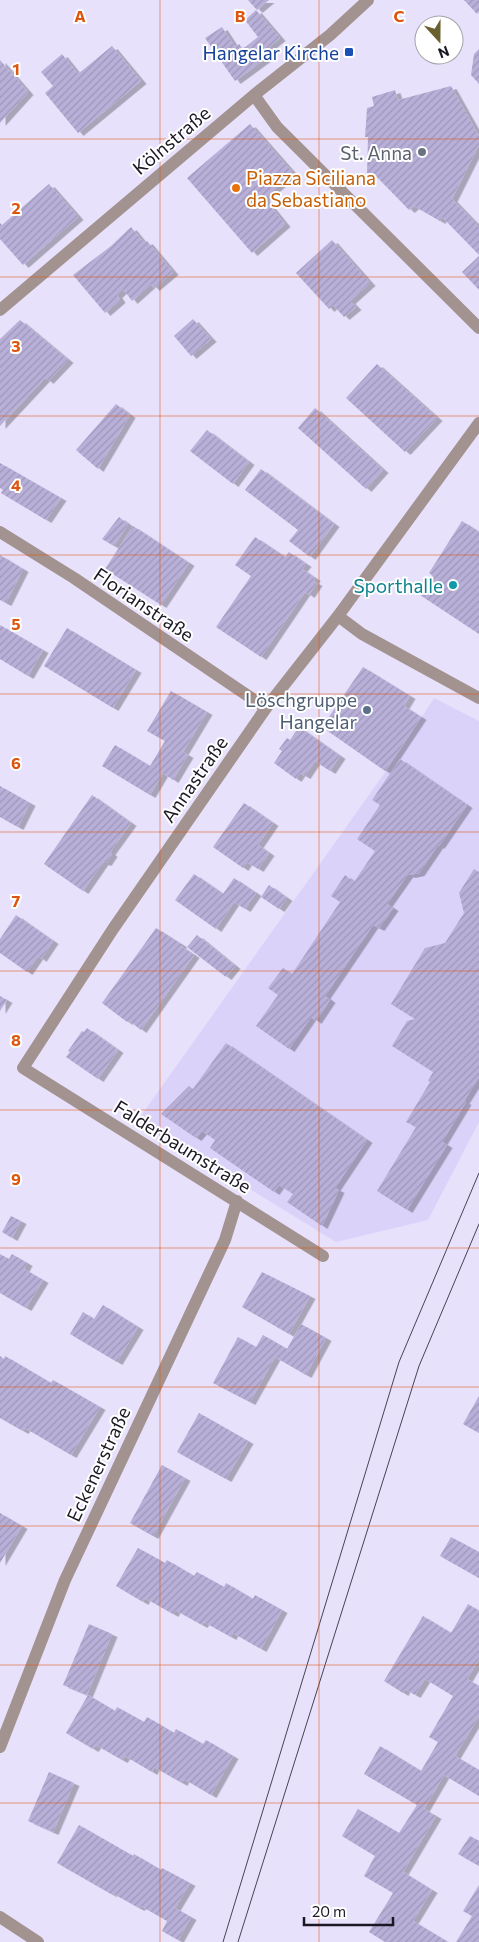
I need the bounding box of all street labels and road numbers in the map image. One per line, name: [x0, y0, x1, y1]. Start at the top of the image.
street label: Kölnstraße: [127, 101, 215, 179]
street label: Florianstraße: [90, 562, 198, 646]
street label: Annastraße: [156, 731, 232, 827]
street label: Falderbaumstraße: [110, 1095, 256, 1197]
street label: Eckenerstraße: [61, 1403, 135, 1525]

